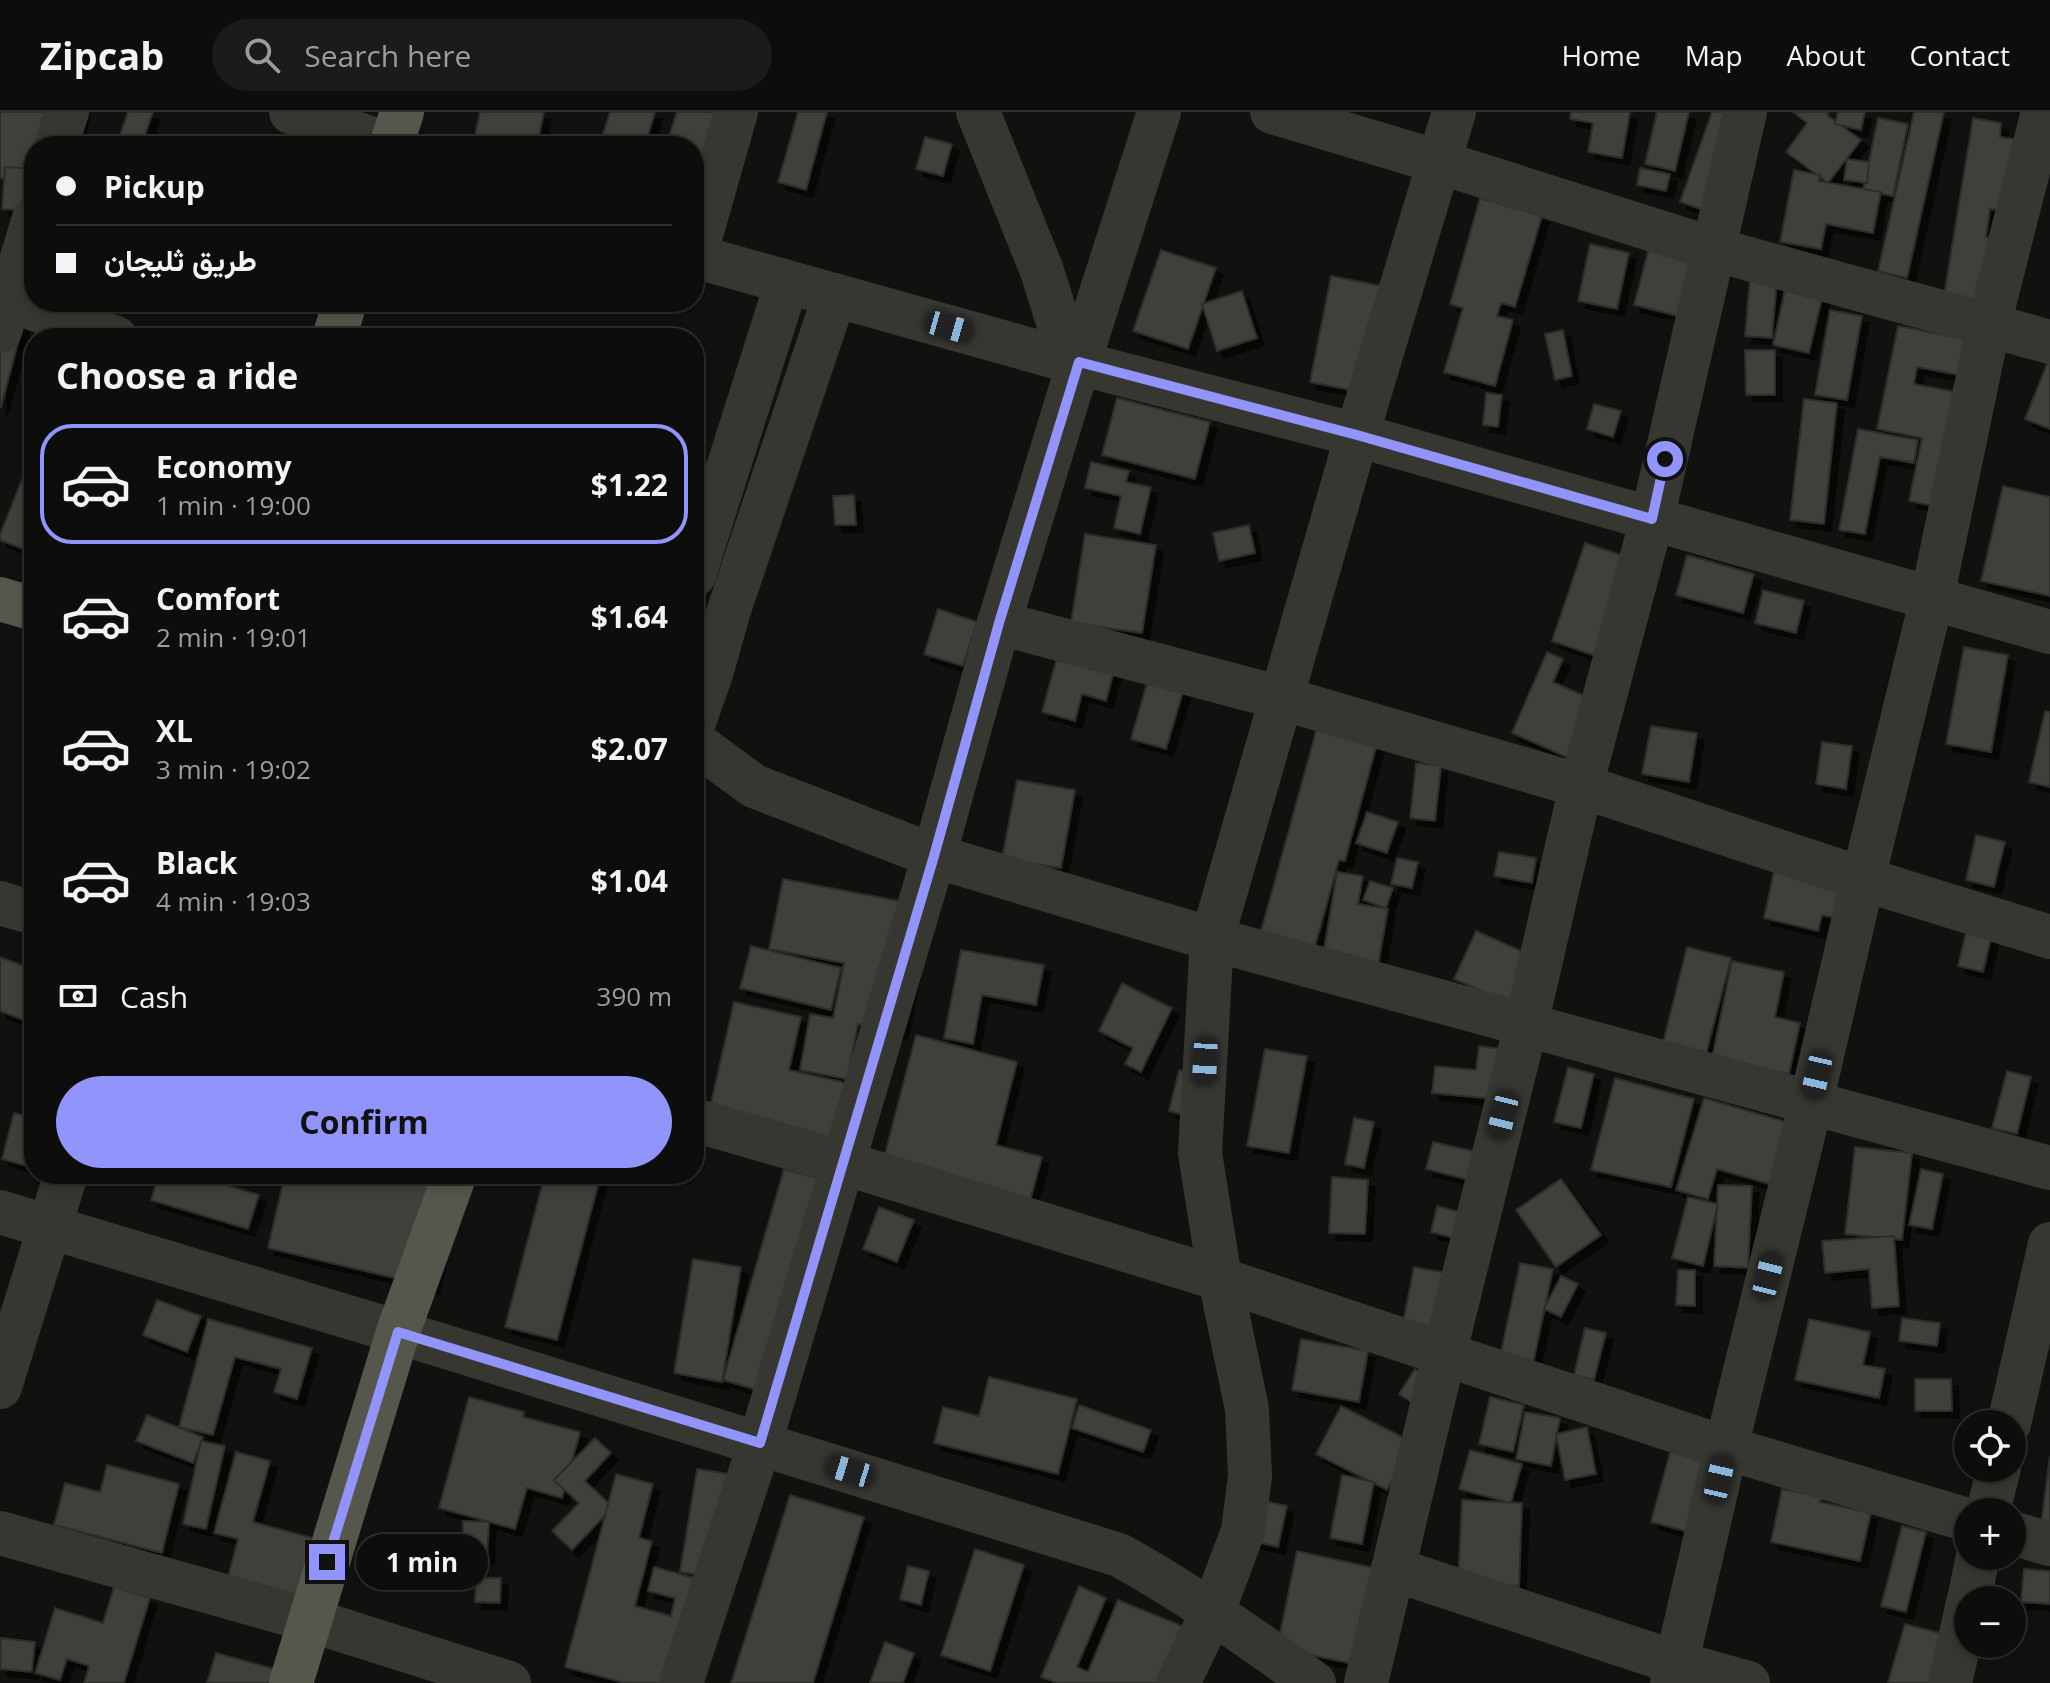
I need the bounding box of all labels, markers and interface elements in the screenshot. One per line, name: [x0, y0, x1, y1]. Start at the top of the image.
search box: [212, 19, 772, 91]
text: Zipcab: [40, 29, 164, 81]
icon: search: [240, 33, 284, 77]
text: Search here: [304, 35, 471, 76]
text: Home: [1562, 36, 1641, 74]
text: Map: [1685, 36, 1743, 74]
text: About: [1787, 36, 1865, 74]
text: Contact: [1909, 36, 2010, 74]
text: Pickup: [104, 166, 205, 207]
text: طريق ثليجان: [104, 239, 257, 280]
car: [923, 309, 975, 345]
text: Choose a ride: [56, 351, 298, 400]
route start: [1647, 441, 1683, 477]
text: Economy: [156, 446, 292, 487]
icon: car: [60, 448, 132, 520]
text: $1.22: [591, 464, 668, 505]
text: 1 min · 19:00: [156, 487, 311, 523]
text: Comfort: [156, 578, 280, 619]
icon: car: [60, 580, 132, 652]
text: $1.64: [591, 596, 668, 637]
text: 2 min · 19:01: [156, 619, 311, 655]
text: XL: [156, 710, 193, 751]
icon: car: [60, 712, 132, 784]
text: $2.07: [591, 728, 668, 769]
text: 3 min · 19:02: [156, 751, 311, 787]
text: Black: [156, 842, 237, 883]
icon: car: [60, 844, 132, 916]
text: $1.04: [591, 860, 668, 901]
text: 4 min · 19:03: [156, 883, 311, 919]
icon: cash: [56, 974, 100, 1018]
text: Cash: [120, 976, 188, 1017]
text: 390 m: [597, 978, 672, 1014]
car: [1192, 1036, 1218, 1086]
car: [1800, 1049, 1834, 1101]
button: Confirm: [56, 1076, 672, 1168]
car: [1486, 1089, 1520, 1141]
car: [1751, 1250, 1785, 1302]
map controls: [1954, 1410, 2026, 1658]
button: locate: [1954, 1410, 2026, 1482]
car: [824, 1453, 876, 1489]
car: [1702, 1453, 1736, 1505]
button: +: [1954, 1498, 2026, 1570]
callout: 1 min: [355, 1534, 487, 1590]
route end: [309, 1544, 345, 1580]
text: 1 min: [386, 1544, 458, 1580]
button: −: [1954, 1586, 2026, 1658]

